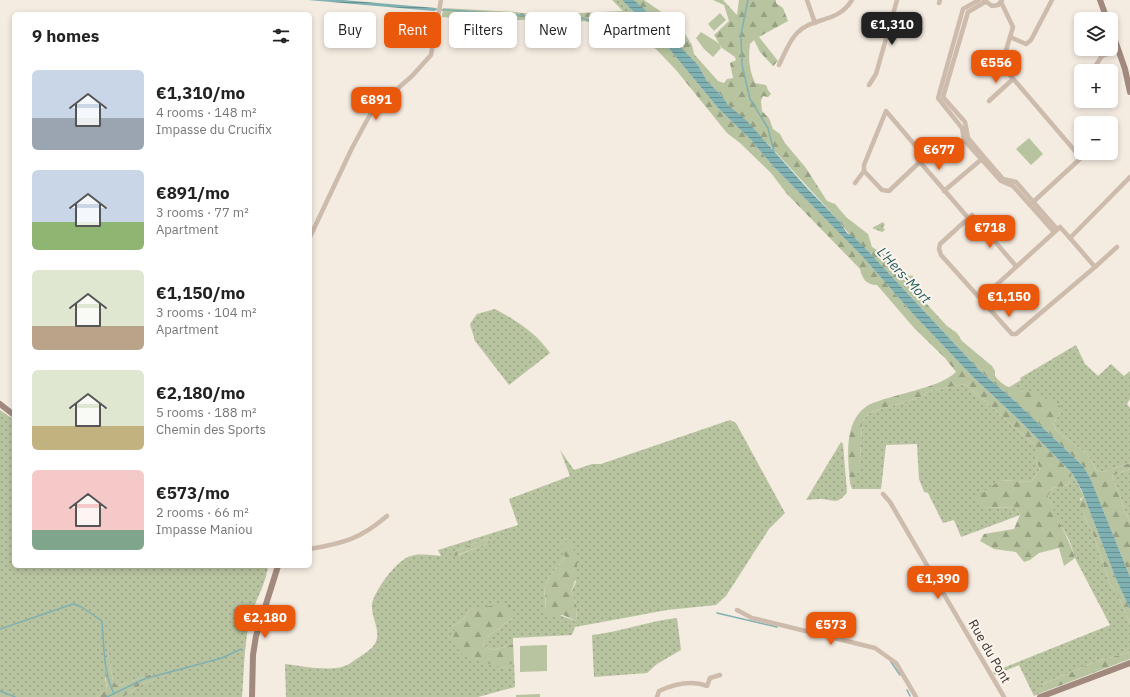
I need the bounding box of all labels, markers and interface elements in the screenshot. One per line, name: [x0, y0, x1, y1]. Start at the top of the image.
chip: Buy: [324, 12, 376, 48]
chip: Rent: [384, 12, 441, 48]
chip: Filters: [449, 12, 517, 48]
chip: New: [525, 12, 581, 48]
chip: Apartment: [589, 12, 685, 48]
pin: €1,310: [859, 12, 925, 46]
map controls: [1074, 12, 1118, 160]
button: layers: [1074, 12, 1118, 56]
text: €1,310: [870, 16, 914, 33]
text: 9 homes: [32, 25, 99, 47]
icon: filters: [270, 25, 292, 47]
pin: €556: [972, 50, 1020, 84]
text: €556: [980, 54, 1012, 71]
button: +: [1074, 64, 1118, 108]
text: €1,310/mo: [156, 82, 245, 104]
icon: home: [64, 86, 112, 134]
pin: €891: [352, 87, 400, 121]
text: €891: [360, 91, 392, 108]
text: 4 rooms · 148 m²: [156, 104, 257, 121]
button: −: [1074, 116, 1118, 160]
text: Impasse du Crucifix: [156, 121, 272, 138]
pin: €677: [915, 137, 963, 171]
text: €677: [923, 141, 955, 158]
text: €891/mo: [156, 182, 230, 204]
icon: home: [64, 186, 112, 234]
text: 3 rooms · 77 m²: [156, 204, 249, 221]
pin: €718: [966, 215, 1014, 249]
text: €718: [974, 219, 1006, 236]
text: Apartment: [156, 221, 219, 238]
water label: L'Hers-Mort: [873, 243, 935, 307]
text: €1,150/mo: [156, 282, 245, 304]
pin: €1,150: [976, 284, 1042, 318]
icon: home: [64, 286, 112, 334]
text: €1,150: [987, 288, 1031, 305]
text: 3 rooms · 104 m²: [156, 304, 257, 321]
text: Apartment: [156, 321, 219, 338]
text: €2,180/mo: [156, 382, 245, 404]
icon: home: [64, 386, 112, 434]
text: 5 rooms · 188 m²: [156, 404, 257, 421]
text: Chemin des Sports: [156, 421, 266, 438]
text: €573/mo: [156, 482, 230, 504]
icon: home: [64, 486, 112, 534]
text: 2 rooms · 66 m²: [156, 504, 249, 521]
text: Impasse Maniou: [156, 521, 253, 538]
pin: €1,390: [905, 566, 971, 600]
text: €1,390: [916, 570, 960, 587]
pin: €2,180: [232, 605, 298, 639]
text: €2,180: [243, 609, 287, 626]
pin: €573: [807, 612, 855, 646]
text: €573: [815, 616, 847, 633]
street label: Rue du Pont: [965, 616, 1015, 686]

